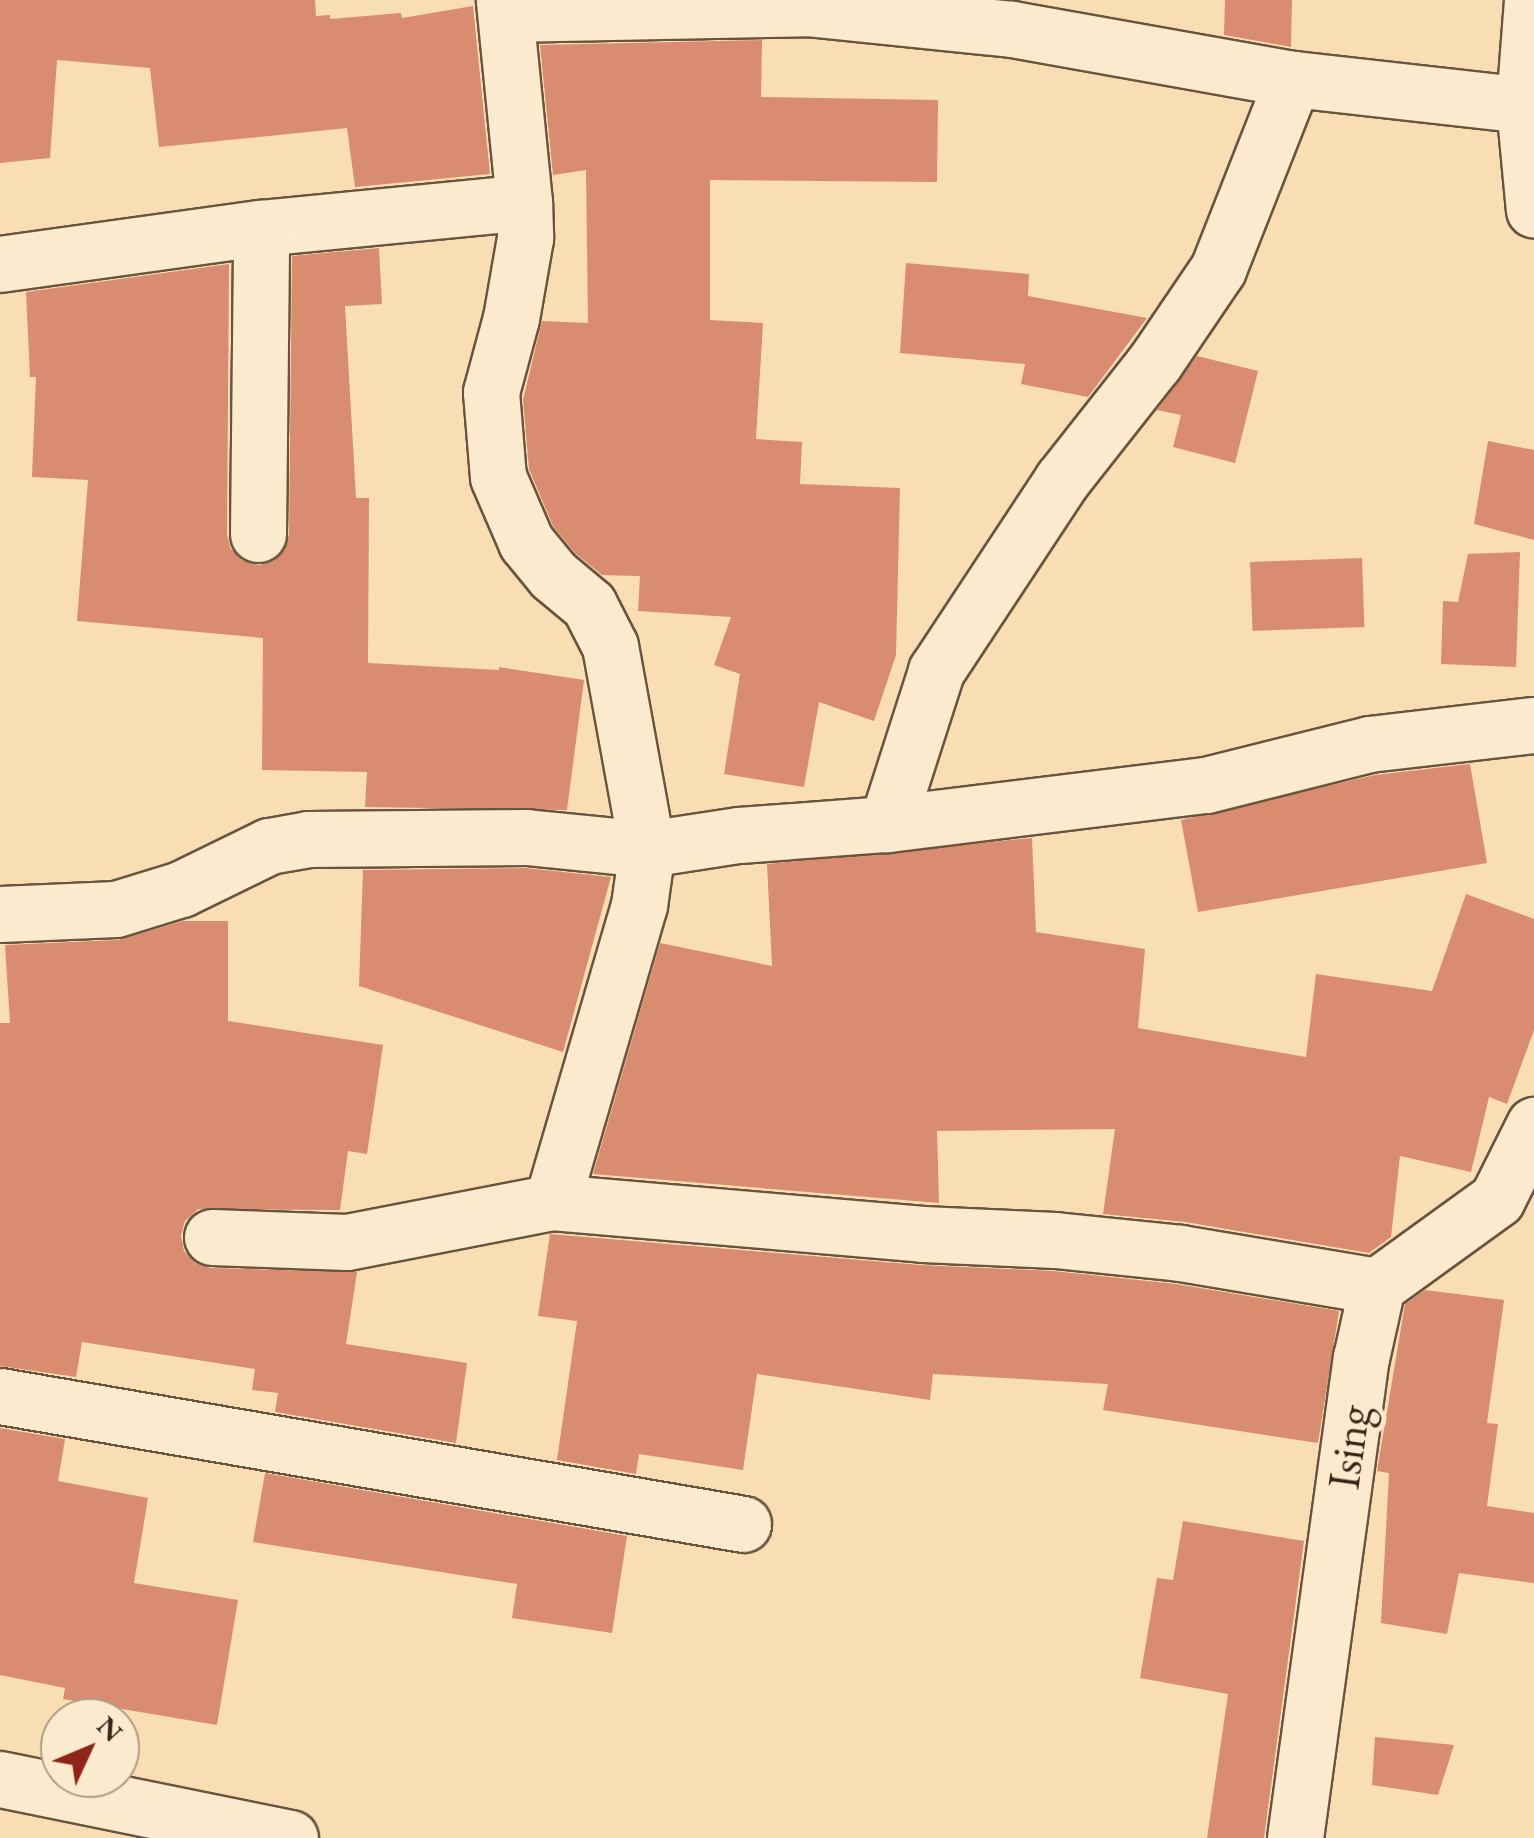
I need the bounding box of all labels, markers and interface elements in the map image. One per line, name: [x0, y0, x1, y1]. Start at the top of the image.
street label: Ising: [1316, 1402, 1382, 1492]
north arrow: [40, 1698, 140, 1798]
text: N: [89, 1708, 131, 1749]

